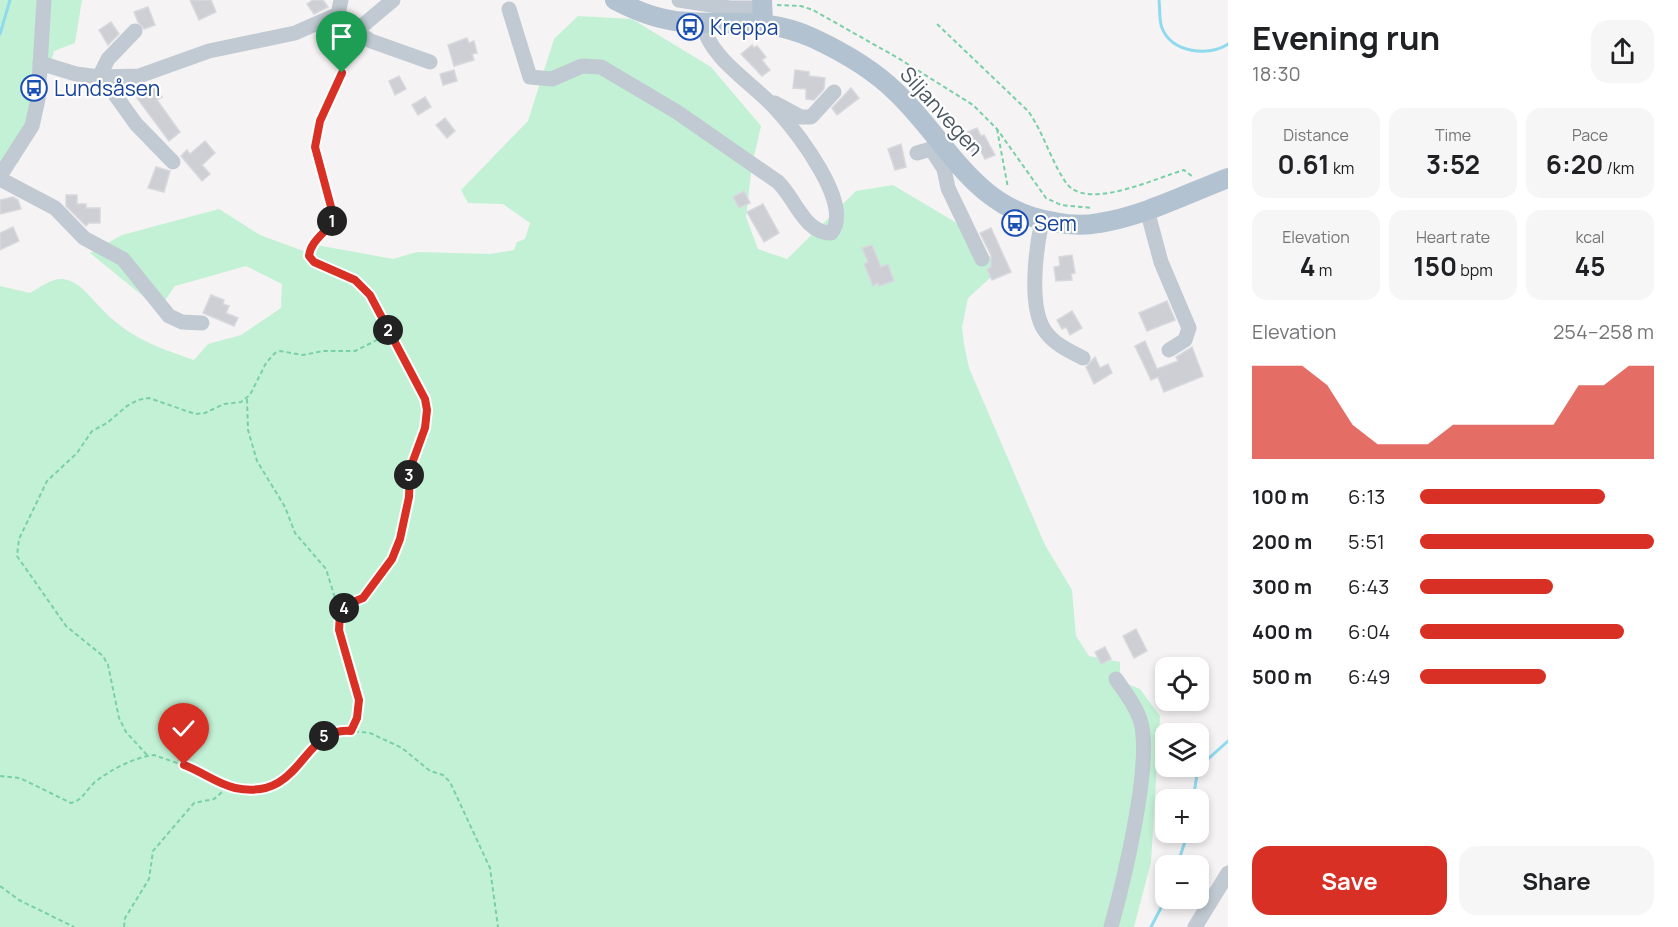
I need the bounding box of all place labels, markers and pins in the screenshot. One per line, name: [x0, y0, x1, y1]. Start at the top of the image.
pin: [316, 11, 367, 73]
bus stop icon: Kreppa: [675, 12, 705, 42]
place label: Kreppa: [710, 13, 778, 41]
bus stop icon: Lundsåsen: [19, 73, 49, 103]
place label: Lundsåsen: [54, 74, 160, 102]
pin: 1: [317, 206, 347, 236]
bus stop icon: Sem: [1000, 208, 1030, 238]
place label: Sem: [1034, 209, 1077, 237]
pin: 2: [373, 315, 403, 345]
pin: 3: [394, 460, 424, 490]
pin: 4: [329, 593, 359, 623]
pin: [158, 703, 209, 765]
pin: 5: [309, 721, 339, 751]

